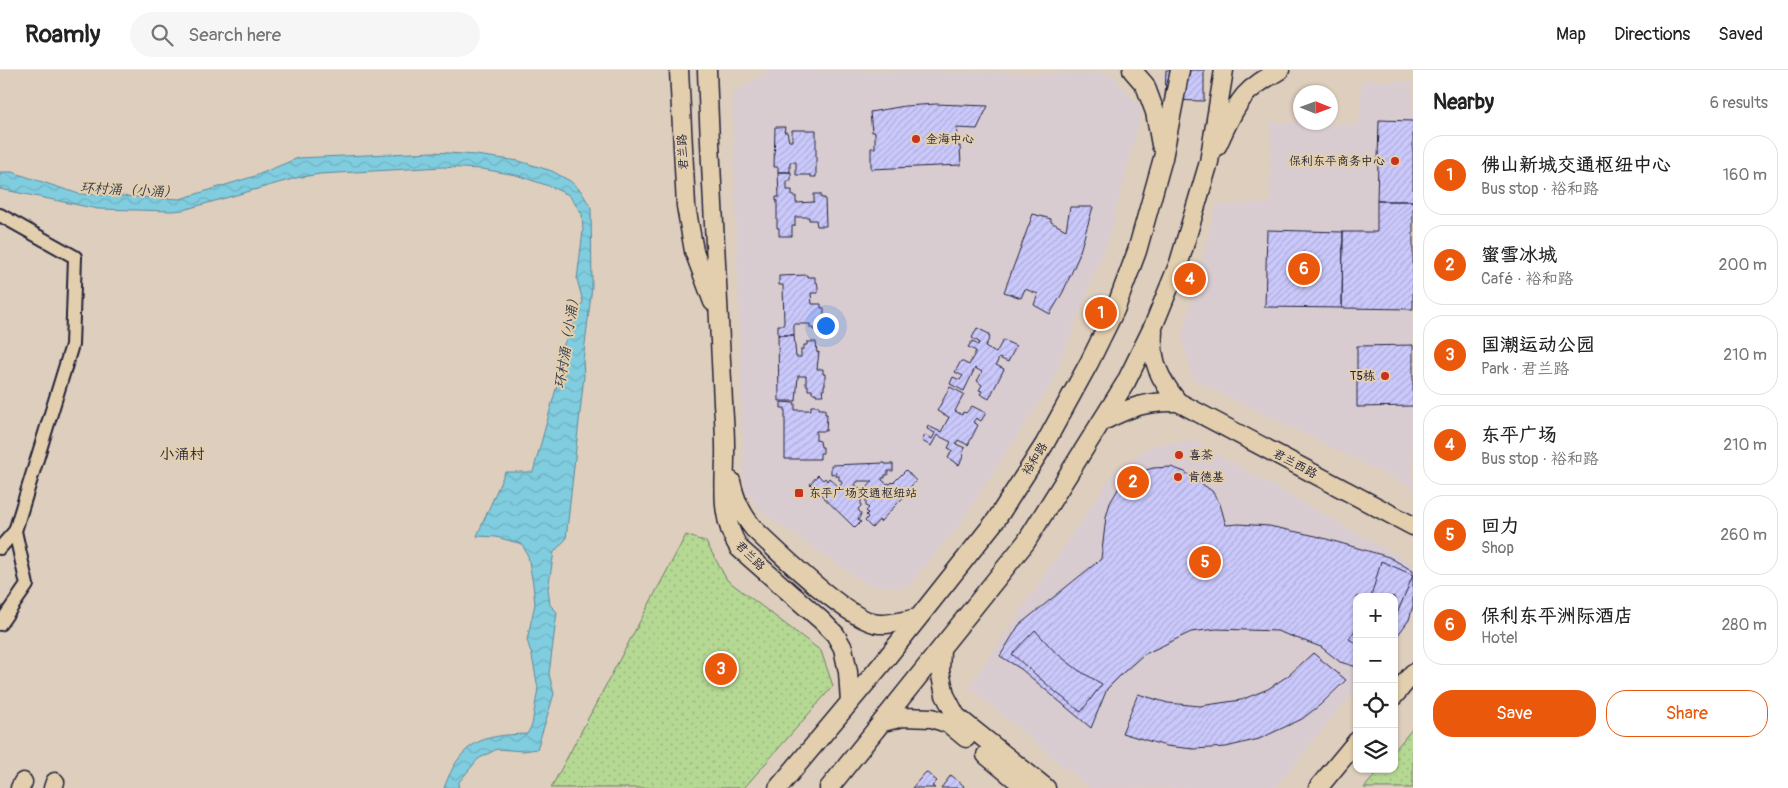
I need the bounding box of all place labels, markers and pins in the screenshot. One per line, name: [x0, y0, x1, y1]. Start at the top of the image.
place label: 金海中心: [926, 132, 974, 147]
marker: 金海中心: [910, 133, 922, 145]
place label: 保利东平商务中心: [1289, 154, 1385, 169]
marker: 保利东平商务中心: [1389, 155, 1401, 167]
pin: 6: [1288, 250, 1320, 288]
pin: 4: [1174, 260, 1206, 298]
pin: 1: [1085, 294, 1117, 332]
place label: T5栋: [1350, 369, 1375, 384]
marker: T5栋: [1379, 370, 1391, 382]
place label: 喜茶: [1189, 448, 1213, 463]
marker: 喜茶: [1173, 449, 1185, 461]
pin: 2: [1117, 463, 1149, 501]
place label: 肯德基: [1188, 470, 1224, 485]
marker: 肯德基: [1172, 471, 1184, 483]
place label: 东平广场交通枢纽站: [809, 486, 917, 501]
marker: 东平广场交通枢纽站: [793, 487, 805, 499]
pin: 5: [1189, 543, 1221, 581]
pin: 3: [705, 650, 737, 688]

